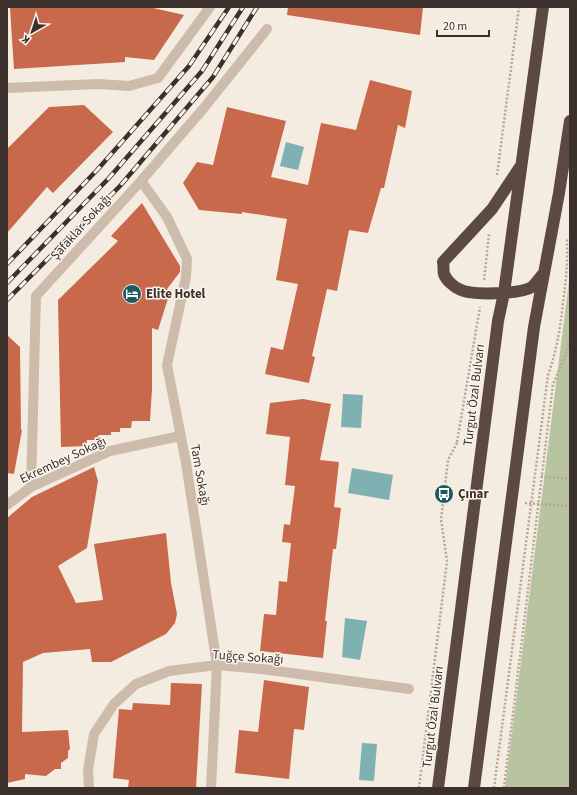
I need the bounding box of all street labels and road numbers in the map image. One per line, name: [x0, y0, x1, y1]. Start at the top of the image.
street label: Şafaklar Sokağı: [46, 190, 116, 264]
street label: Turgut Özal Bulvarı: [459, 343, 489, 447]
street label: Ekrembey Sokağı: [17, 432, 109, 488]
street label: Tam Sokağı: [186, 443, 214, 507]
street label: Tuğçe Sokağı: [212, 646, 284, 668]
street label: Turgut Özal Bulvarı: [418, 665, 448, 769]

